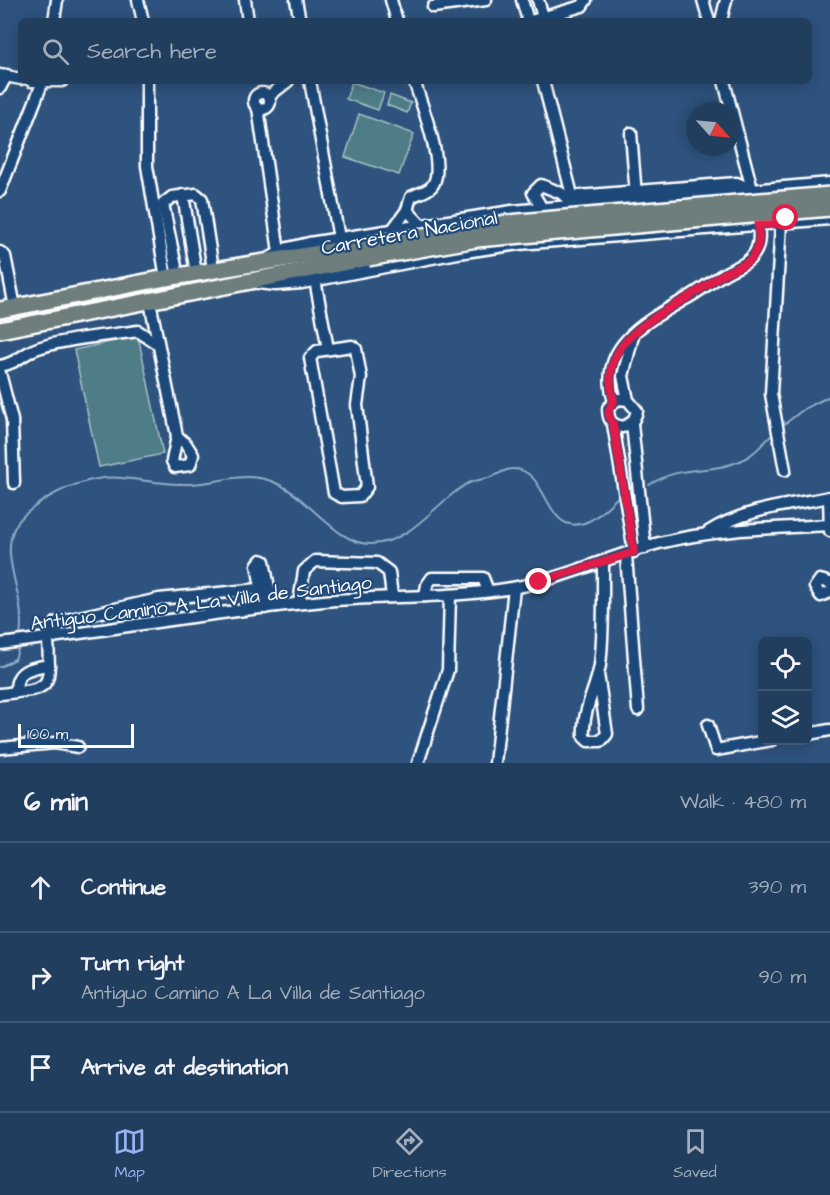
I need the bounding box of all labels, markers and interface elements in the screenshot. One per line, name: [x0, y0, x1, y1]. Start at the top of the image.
search box: [18, 18, 812, 84]
icon: search: [39, 35, 72, 68]
text: Search here: [87, 36, 217, 67]
north arrow: [686, 102, 740, 156]
street label: Carretera Nacional: [319, 204, 499, 262]
route start: [772, 204, 798, 230]
street label: Antiguo Camino A La Villa de Santiago: [29, 568, 374, 639]
route end: [525, 568, 551, 594]
map controls: [758, 637, 812, 745]
button: locate: [758, 637, 812, 691]
button: layers: [758, 691, 812, 745]
scale bar: [18, 721, 134, 748]
text: 100 m: [27, 723, 68, 745]
text: 6 min: [24, 784, 88, 820]
text: Walk · 480 m: [680, 788, 806, 816]
icon: ahead: [24, 871, 57, 904]
text: Continue: [81, 872, 166, 903]
text: 390 m: [748, 873, 806, 901]
text: Turn right: [81, 948, 184, 979]
icon: right: [24, 961, 57, 994]
text: 90 m: [758, 963, 806, 991]
text: Antiguo Camino A La Villa de Santiago: [81, 979, 425, 1007]
icon: arrive: [24, 1051, 57, 1084]
text: Arrive at destination: [81, 1052, 288, 1083]
tab: Map: [113, 1125, 146, 1183]
tab: Directions: [373, 1125, 447, 1183]
tab: Saved: [673, 1125, 717, 1183]

